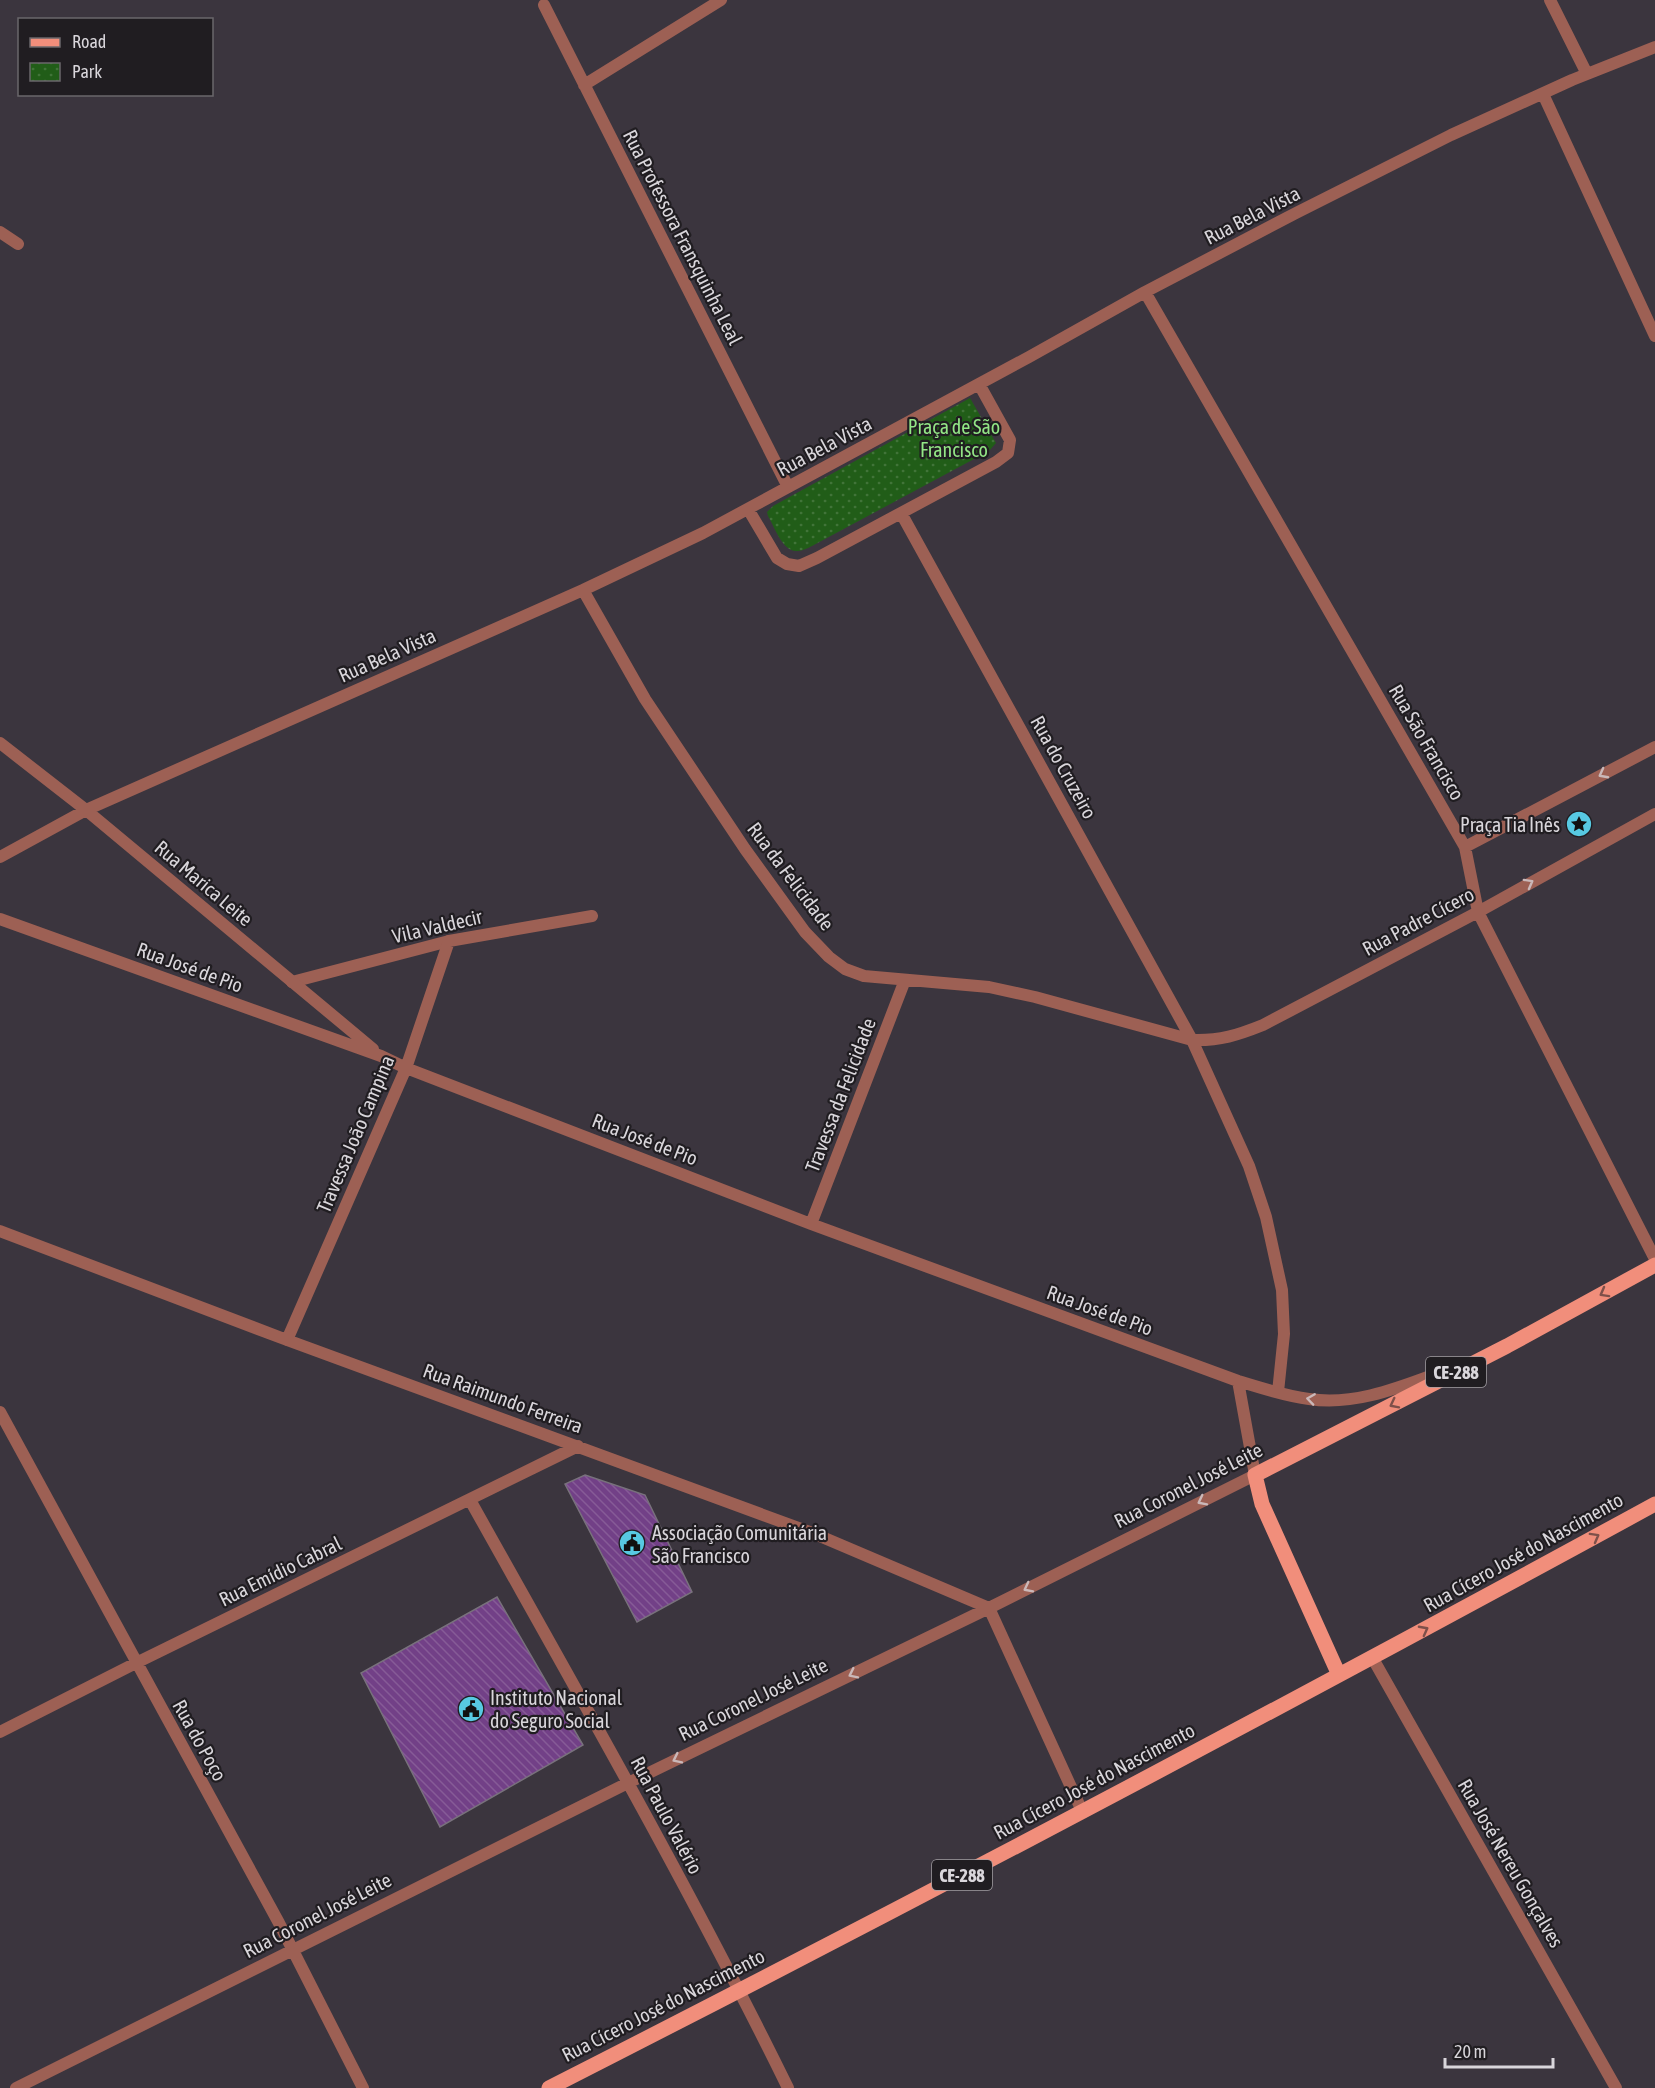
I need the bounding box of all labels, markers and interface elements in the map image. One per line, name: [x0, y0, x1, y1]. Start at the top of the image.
legend: [18, 18, 213, 96]
text: Road: [72, 31, 106, 52]
text: Park: [72, 61, 102, 82]
street label: Rua Professora Fransquinha Leal: [619, 126, 748, 349]
street label: Rua Bela Vista: [1200, 181, 1304, 249]
street label: Rua Bela Vista: [773, 411, 875, 481]
park label: Praça de São Francisco: [908, 415, 1000, 461]
street label: Rua Bela Vista: [335, 623, 439, 687]
street label: Rua São Francisco: [1385, 680, 1469, 804]
street label: Rua do Cruzeiro: [1026, 712, 1102, 822]
one-way arrow: [1599, 767, 1610, 778]
place icon: Praça Tia Inês: [1564, 809, 1594, 839]
place label: Praça Tia Inês: [1460, 813, 1560, 836]
street label: Rua da Felicidade: [743, 817, 839, 935]
street label: Rua Marica Leite: [150, 835, 258, 931]
one-way arrow: [1523, 879, 1533, 890]
street label: Rua Padre Cícero: [1358, 882, 1478, 960]
street label: Vila Valdecir: [390, 904, 485, 948]
street label: Rua José de Pio: [134, 937, 246, 997]
street label: Travessa da Felicidade: [800, 1015, 880, 1175]
street label: Travessa João Campina: [311, 1052, 399, 1216]
street label: Rua José de Pio: [589, 1108, 701, 1170]
street label: Rua José de Pio: [1044, 1280, 1156, 1340]
one-way arrow: [1599, 1286, 1610, 1297]
road number: CE-288: [1426, 1357, 1486, 1387]
street label: Rua Raimundo Ferreira: [420, 1358, 586, 1438]
one-way arrow: [1306, 1393, 1315, 1405]
one-way arrow: [1389, 1396, 1400, 1408]
street label: Rua Coronel José Leite: [1110, 1438, 1266, 1532]
street label: Rua Cícero José do Nascimento: [1419, 1488, 1627, 1616]
one-way arrow: [1198, 1494, 1209, 1506]
place label: Associação Comunitária São Francisco: [652, 1521, 827, 1567]
public building icon: Associação Comunitária São Francisco: [617, 1528, 647, 1558]
street label: Rua Emídio Cabral: [215, 1531, 346, 1611]
one-way arrow: [1589, 1533, 1599, 1544]
one-way arrow: [1023, 1581, 1034, 1593]
one-way arrow: [1418, 1626, 1428, 1637]
street label: Rua Coronel José Leite: [675, 1653, 831, 1745]
one-way arrow: [848, 1667, 859, 1678]
place label: Instituto Nacional do Seguro Social: [490, 1686, 623, 1732]
public building icon: Instituto Nacional do Seguro Social: [456, 1694, 486, 1724]
street label: Rua do Poço: [168, 1695, 232, 1785]
street label: Rua Cícero José do Nascimento: [990, 1718, 1198, 1844]
street label: Rua Paulo Valério: [626, 1752, 708, 1878]
one-way arrow: [673, 1752, 684, 1764]
street label: Rua José Nereu Gonçalves: [1453, 1775, 1569, 1951]
road number: CE-288: [932, 1860, 992, 1890]
street label: Rua Coronel José Leite: [239, 1868, 395, 1962]
street label: Rua Cícero José do Nascimento: [558, 1944, 768, 2066]
scale bar: [1445, 2031, 1553, 2069]
text: 20 m: [1454, 2041, 1486, 2062]

